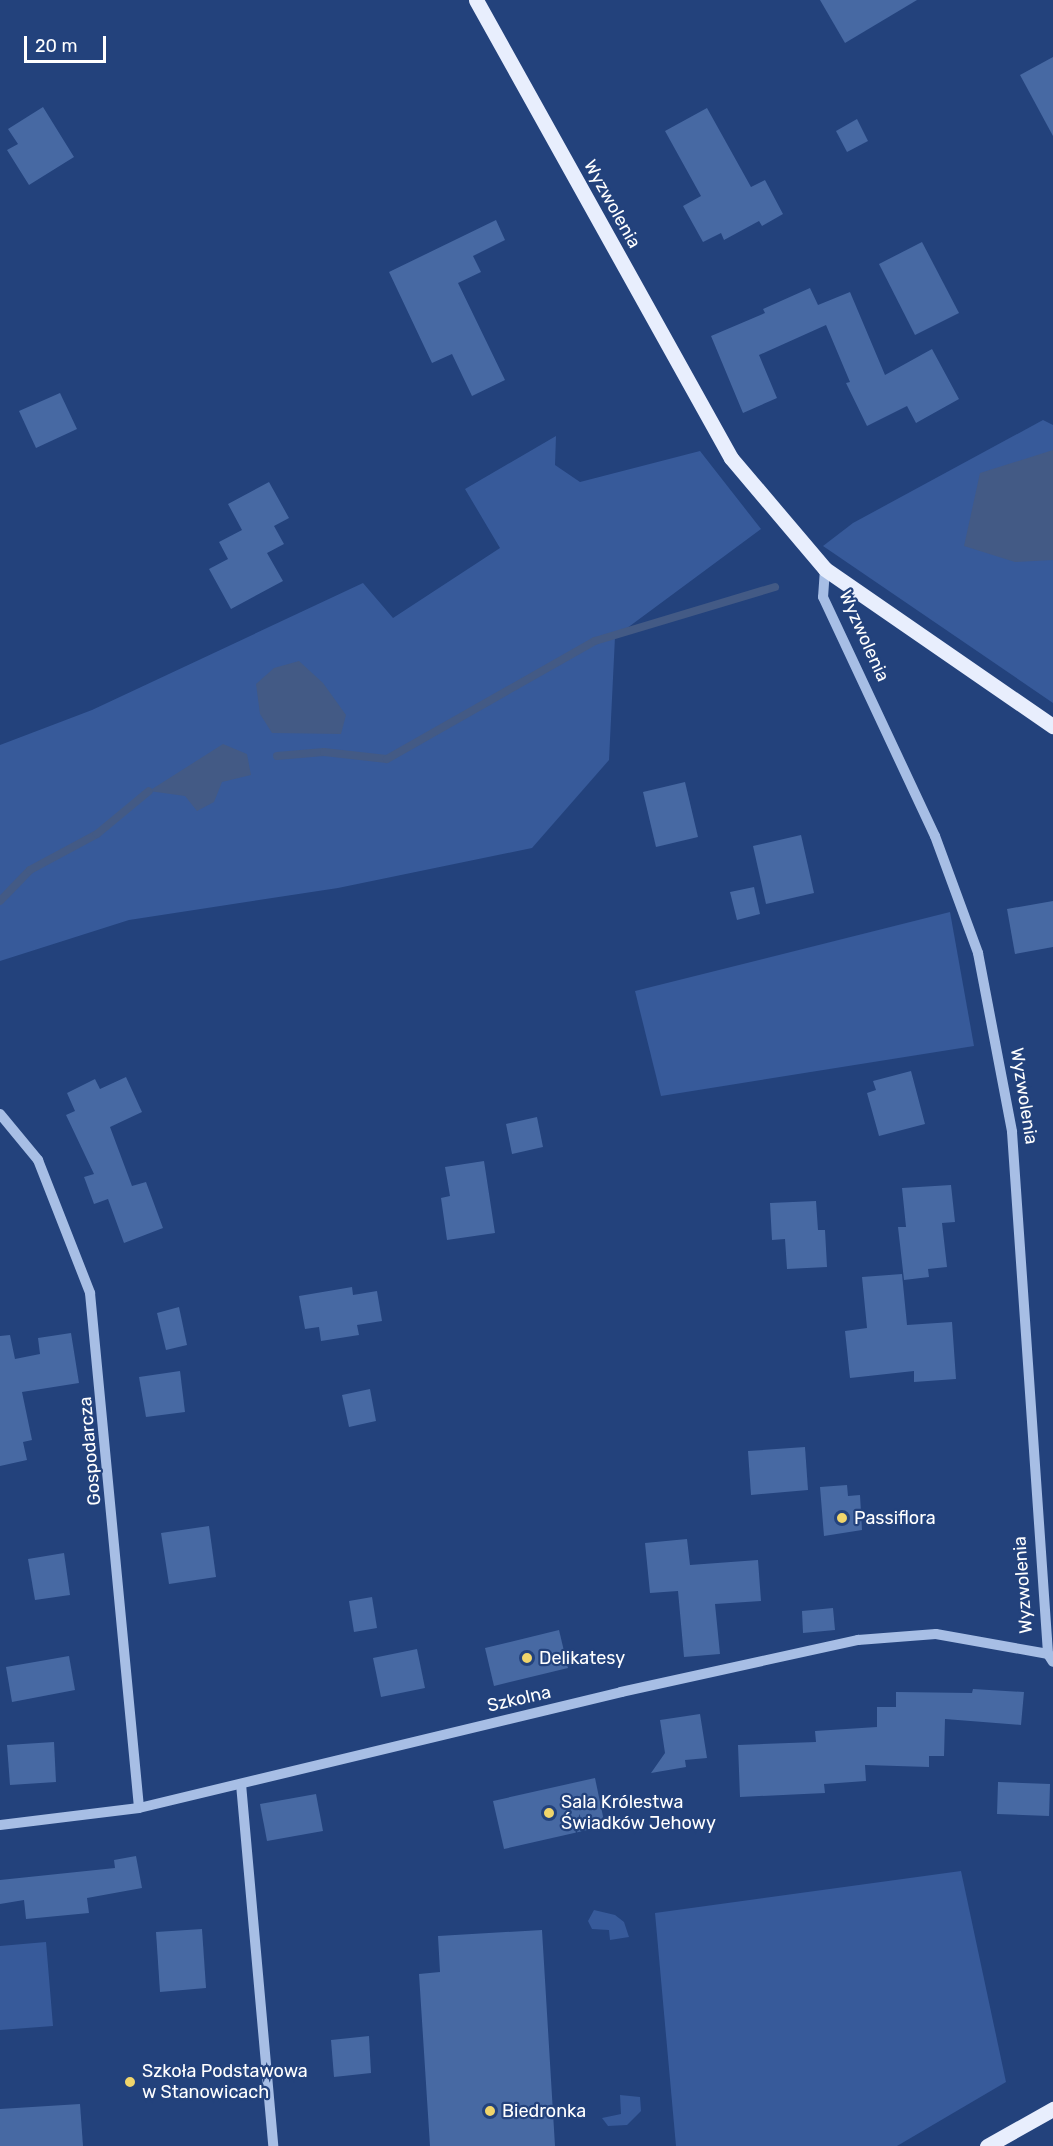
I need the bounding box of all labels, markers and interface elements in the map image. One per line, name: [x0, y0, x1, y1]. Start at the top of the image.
scale bar: [27, 24, 110, 62]
text: 20 m: [35, 35, 77, 57]
street label: Wyzwolenia: [579, 156, 645, 252]
street label: Wyzwolenia: [834, 587, 894, 685]
street label: Wyzwolenia: [1006, 1046, 1042, 1146]
street label: Gospodarcza: [74, 1396, 106, 1506]
place label: Passiflora: [854, 1507, 936, 1529]
marker: Passiflora: [835, 1511, 849, 1525]
street label: Wyzwolenia: [1009, 1536, 1037, 1634]
place label: Delikatesy: [539, 1647, 625, 1669]
marker: Delikatesy: [520, 1651, 534, 1665]
street label: Szkolna: [485, 1681, 553, 1717]
place label: Sala Królestwa Świadków Jehowy: [561, 1792, 716, 1834]
marker: Sala Królestwa Świadków Jehowy: [542, 1806, 556, 1820]
place label: Szkoła Podstawowa w Stanowicach: [142, 2061, 308, 2104]
marker: Szkoła Podstawowa w Stanowicach: [123, 2075, 137, 2089]
place label: Biedronka: [502, 2100, 586, 2122]
marker: Biedronka: [483, 2104, 497, 2118]

